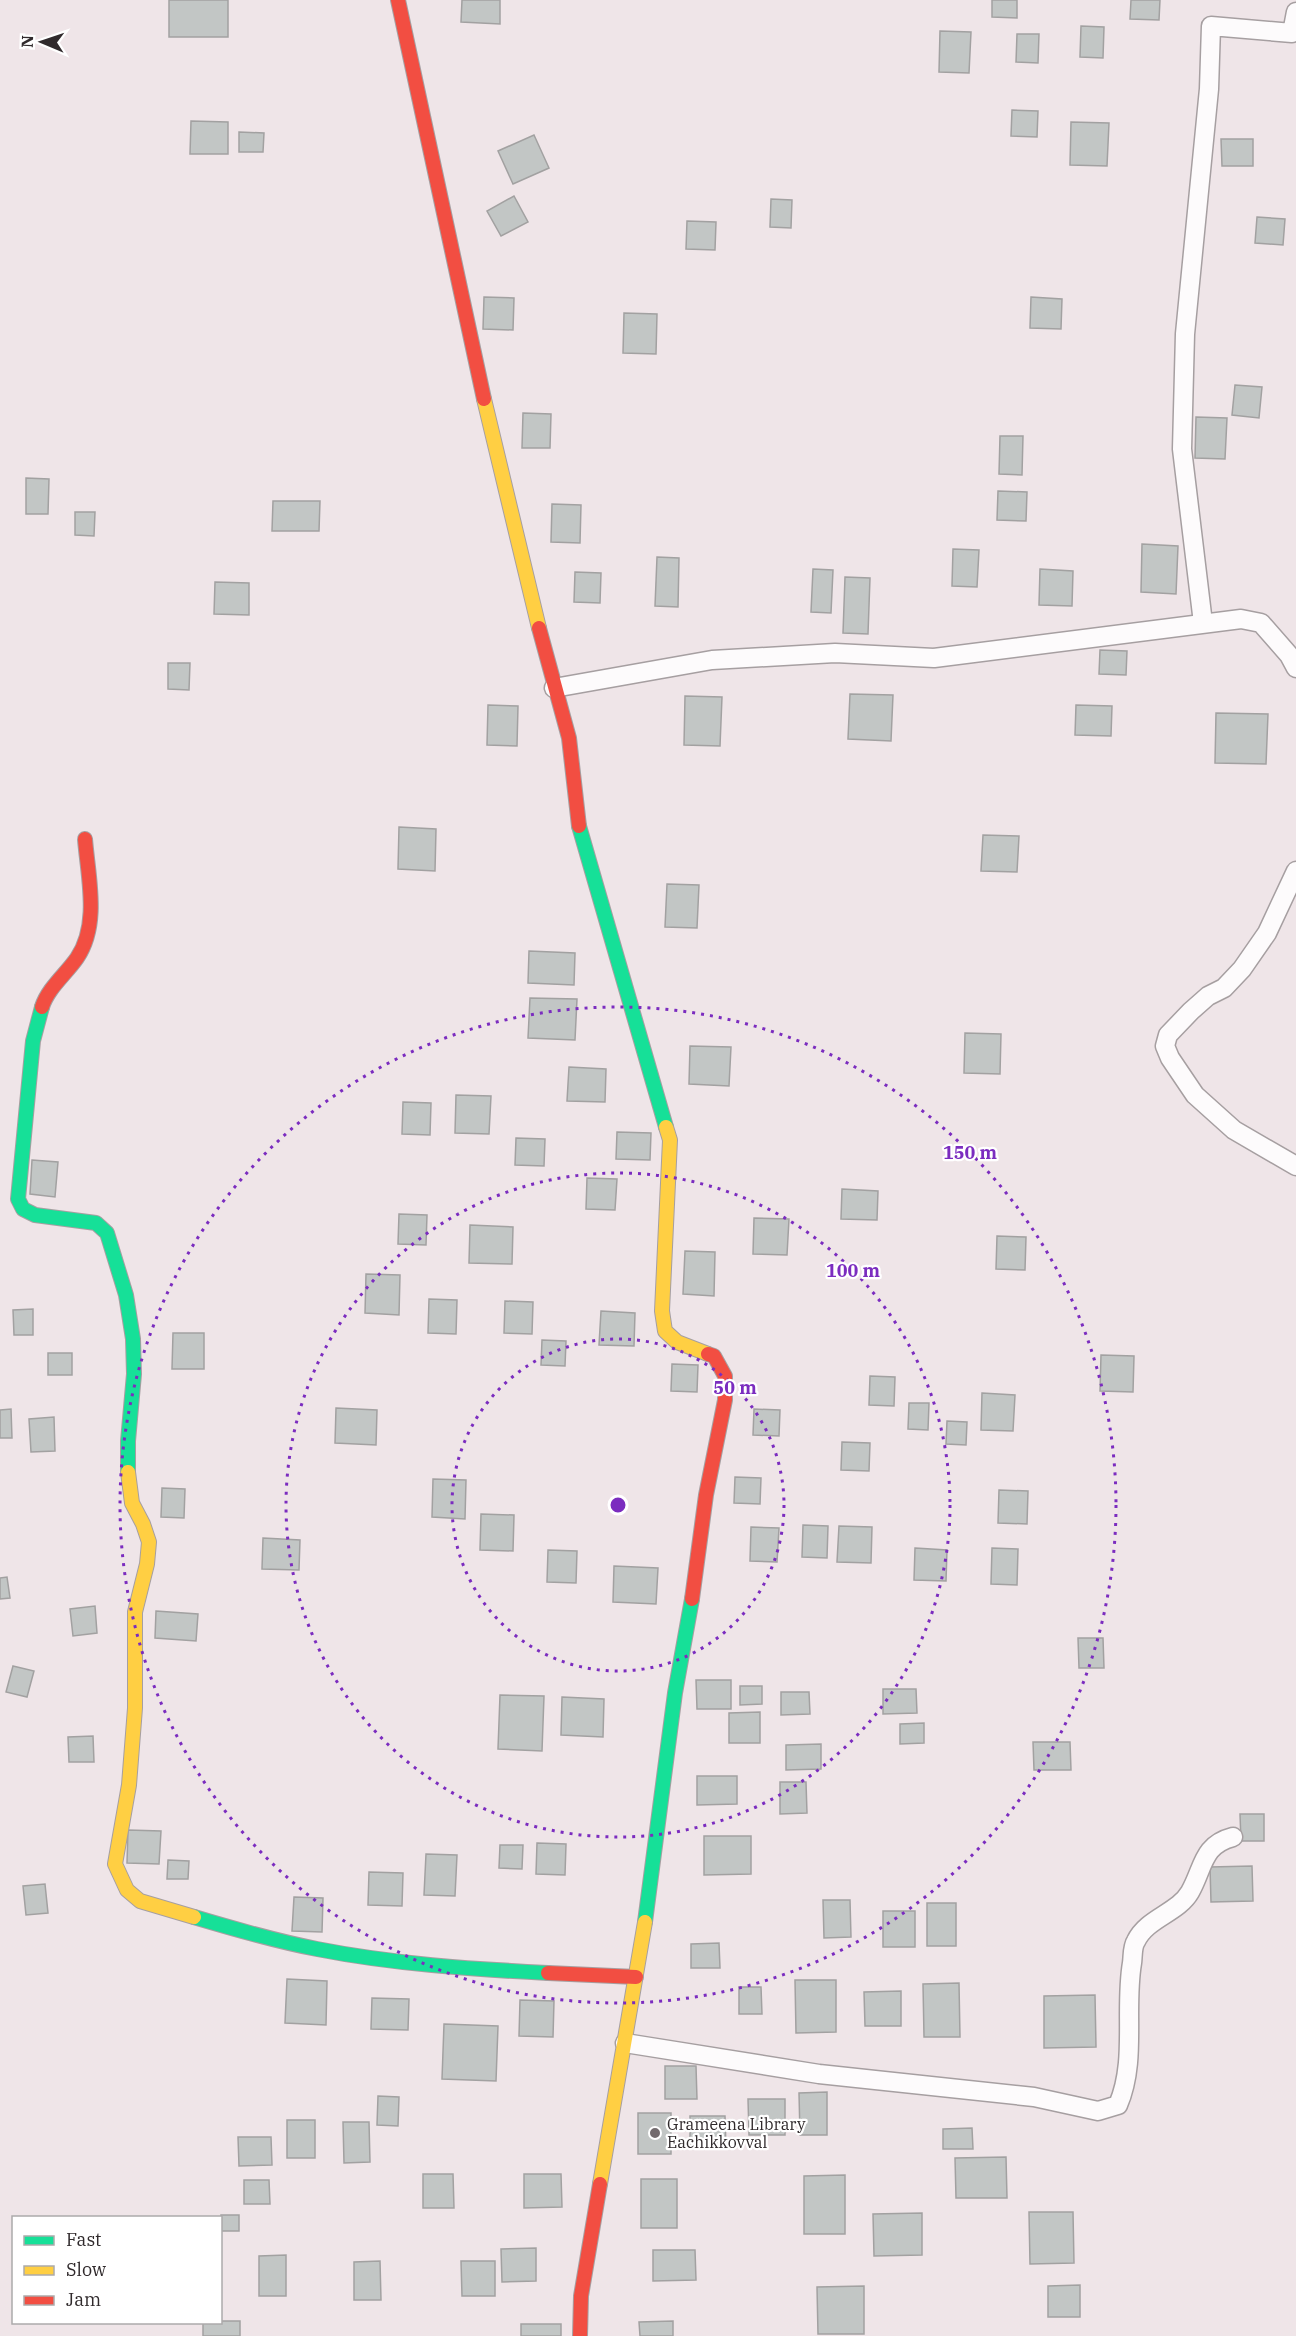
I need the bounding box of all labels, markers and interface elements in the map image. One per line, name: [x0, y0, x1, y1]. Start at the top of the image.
north arrow: [12, 12, 72, 72]
text: N: [17, 35, 37, 48]
text: 150 m: [943, 1141, 998, 1164]
text: 100 m: [826, 1259, 881, 1282]
text: 50 m: [713, 1376, 757, 1399]
centre of rings: [608, 1495, 628, 1515]
place label: Grameena Library Eachikkovval: [667, 2114, 806, 2152]
marker: Grameena Library Eachikkovval: [648, 2126, 662, 2140]
legend: [12, 2216, 222, 2324]
text: Fast: [66, 2228, 101, 2251]
text: Slow: [66, 2258, 106, 2281]
text: Jam: [66, 2288, 101, 2311]

